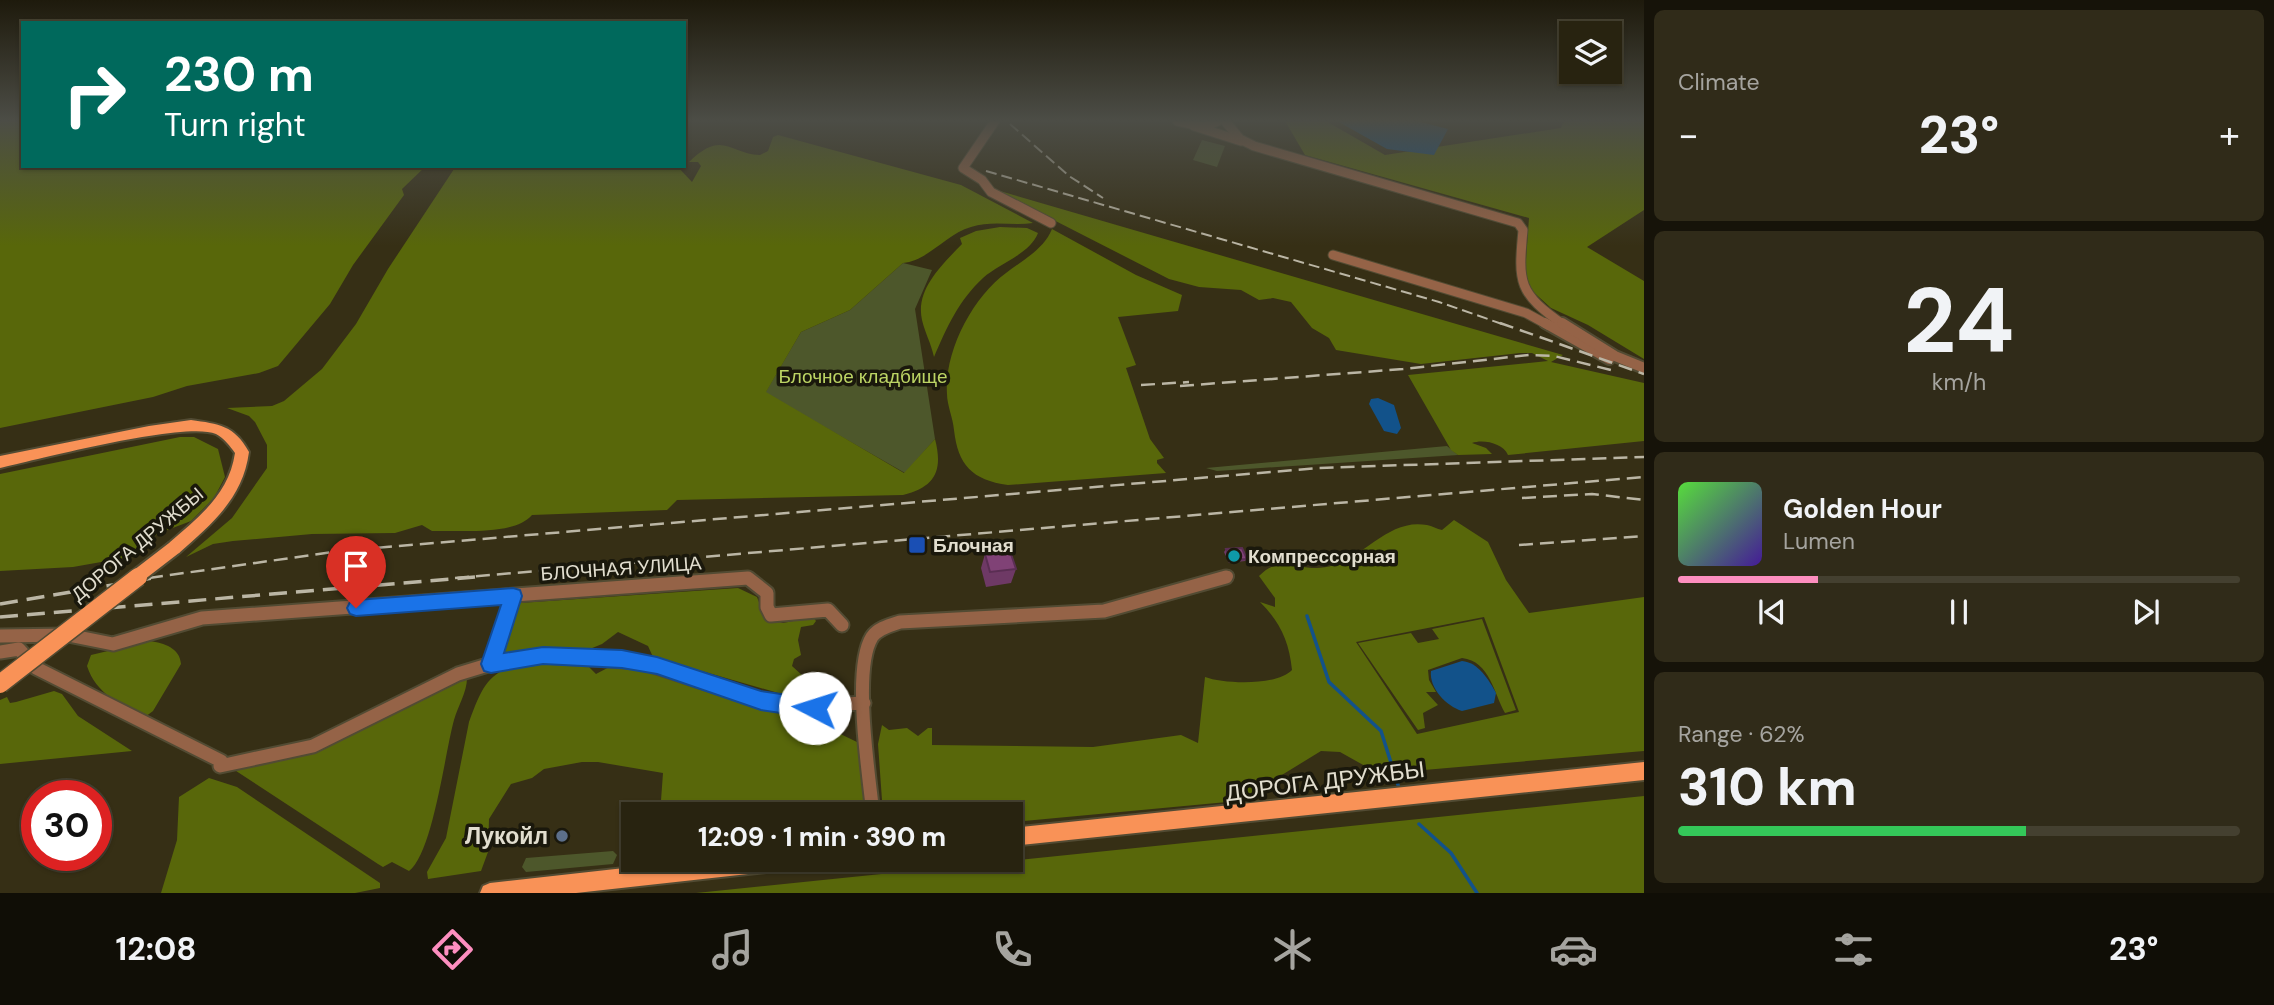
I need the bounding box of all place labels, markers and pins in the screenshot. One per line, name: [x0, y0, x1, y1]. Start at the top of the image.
place label: Блочная: [933, 533, 1014, 558]
marker: Блочная: [907, 535, 927, 555]
pin: [326, 536, 386, 608]
place label: Компрессорная: [1248, 544, 1396, 569]
marker: Компрессорная: [1226, 548, 1242, 564]
place label: Лукойл: [465, 821, 548, 851]
marker: Лукойл: [554, 828, 570, 844]

